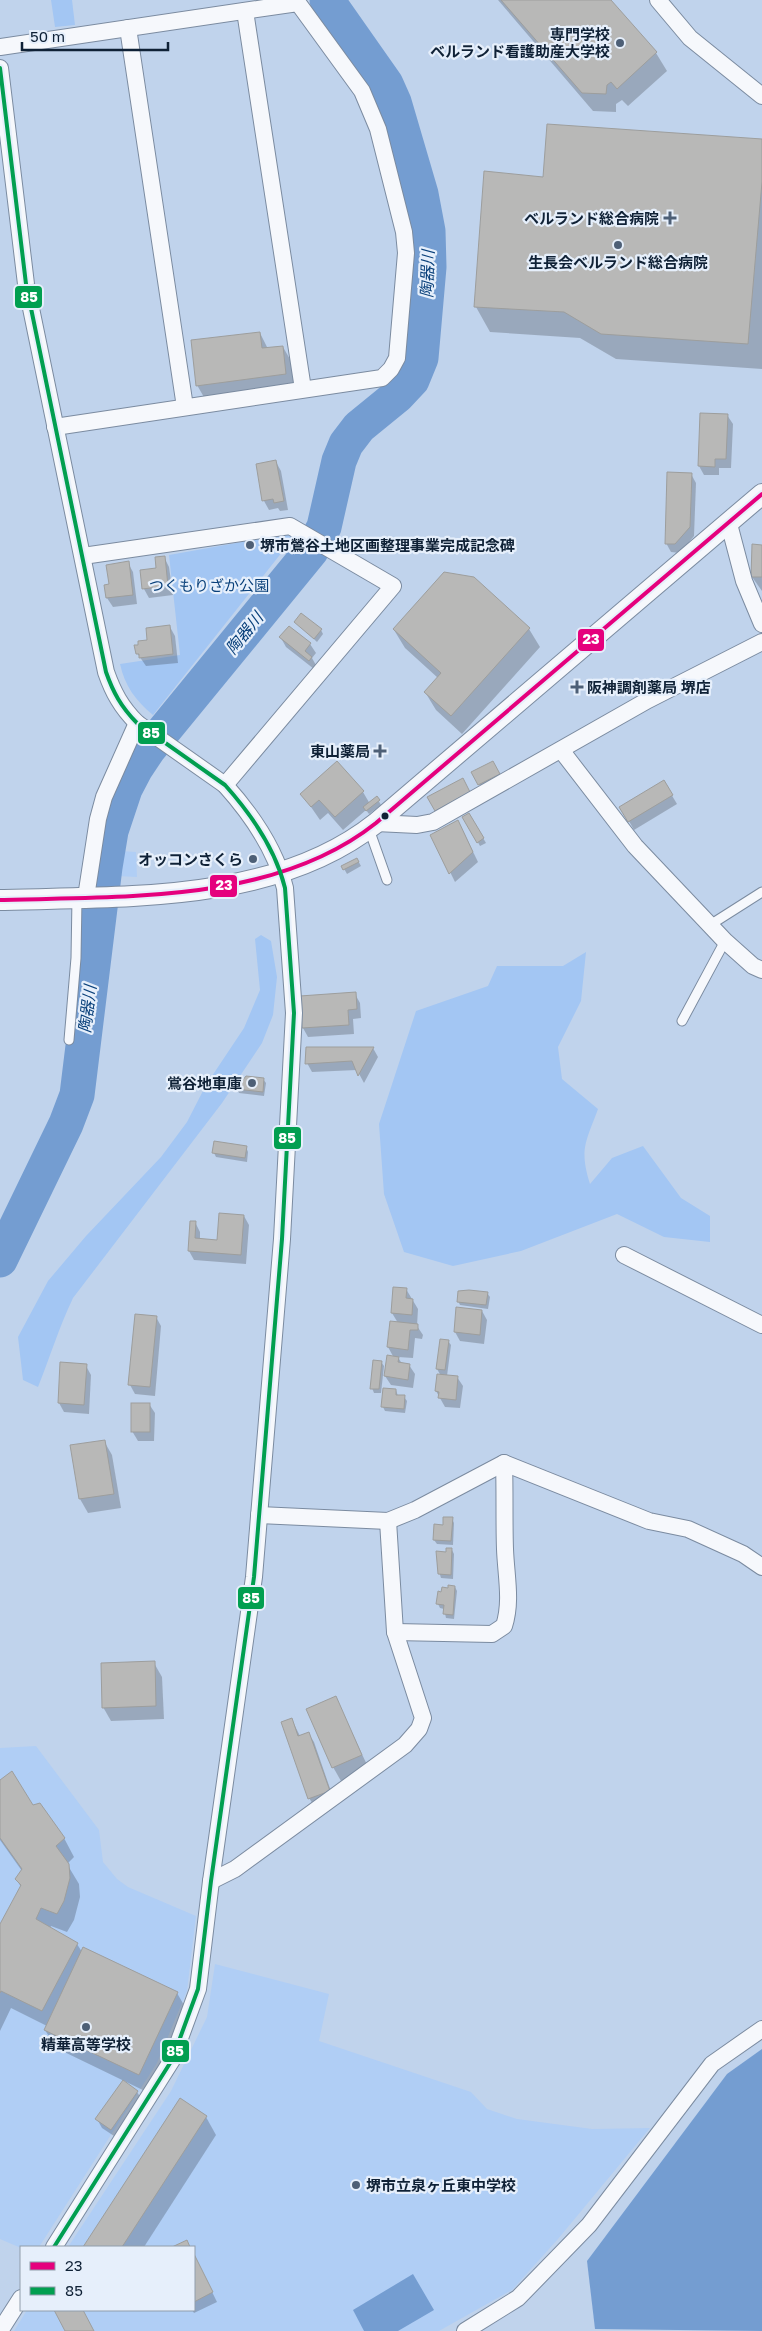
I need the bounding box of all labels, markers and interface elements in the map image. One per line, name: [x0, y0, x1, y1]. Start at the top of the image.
scale bar: [22, 20, 169, 52]
place label: 専門学校 ベルランド看護助産大学校: [430, 25, 610, 60]
text: 50 m: [30, 27, 65, 45]
marker: 専門学校 ベルランド看護助産大学校: [614, 37, 626, 49]
place label: ベルランド総合病院: [524, 209, 659, 227]
marker: ベルランド総合病院: [663, 211, 677, 225]
marker: 生長会ベルランド総合病院: [612, 239, 624, 251]
water label: 陶器川: [416, 248, 438, 298]
place label: 生長会ベルランド総合病院: [528, 253, 708, 271]
line badge: 85: [14, 285, 43, 309]
text: 85: [20, 288, 38, 305]
place label: 堺市鶯谷土地区画整理事業完成記念碑: [260, 536, 515, 554]
marker: 堺市鶯谷土地区画整理事業完成記念碑: [244, 539, 256, 551]
park label: つくもりざか公園: [149, 576, 269, 594]
water label: 陶器川: [221, 607, 268, 658]
line badge: 23: [577, 628, 605, 652]
text: 23: [582, 630, 600, 647]
place label: 阪神調剤薬局 堺店: [587, 678, 711, 696]
marker: 阪神調剤薬局 堺店: [571, 681, 583, 693]
line badge: 85: [137, 721, 166, 745]
text: 85: [142, 724, 160, 741]
place label: 東山薬局: [310, 742, 370, 760]
marker: 東山薬局: [374, 745, 386, 757]
unlabelled marker: [380, 811, 390, 821]
place label: オッコンさくら: [138, 850, 243, 868]
marker: オッコンさくら: [247, 853, 259, 865]
line badge: 23: [209, 874, 238, 898]
text: 23: [215, 876, 233, 893]
water label: 陶器川: [74, 982, 100, 1034]
place label: 鴬谷地車庫: [167, 1074, 242, 1092]
marker: 鴬谷地車庫: [246, 1077, 258, 1089]
line badge: 85: [273, 1126, 302, 1150]
text: 85: [278, 1129, 296, 1146]
line badge: 85: [237, 1586, 265, 1610]
text: 85: [242, 1589, 260, 1606]
marker: 精華高等学校: [80, 2021, 92, 2033]
place label: 精華高等学校: [41, 2035, 131, 2053]
line badge: 85: [161, 2039, 190, 2063]
text: 85: [166, 2042, 184, 2059]
place label: 堺市立泉ヶ丘東中学校: [366, 2176, 516, 2194]
marker: 堺市立泉ヶ丘東中学校: [350, 2179, 362, 2191]
legend: [20, 2246, 195, 2311]
text: 23: [65, 2256, 82, 2274]
text: 85: [65, 2281, 83, 2299]

